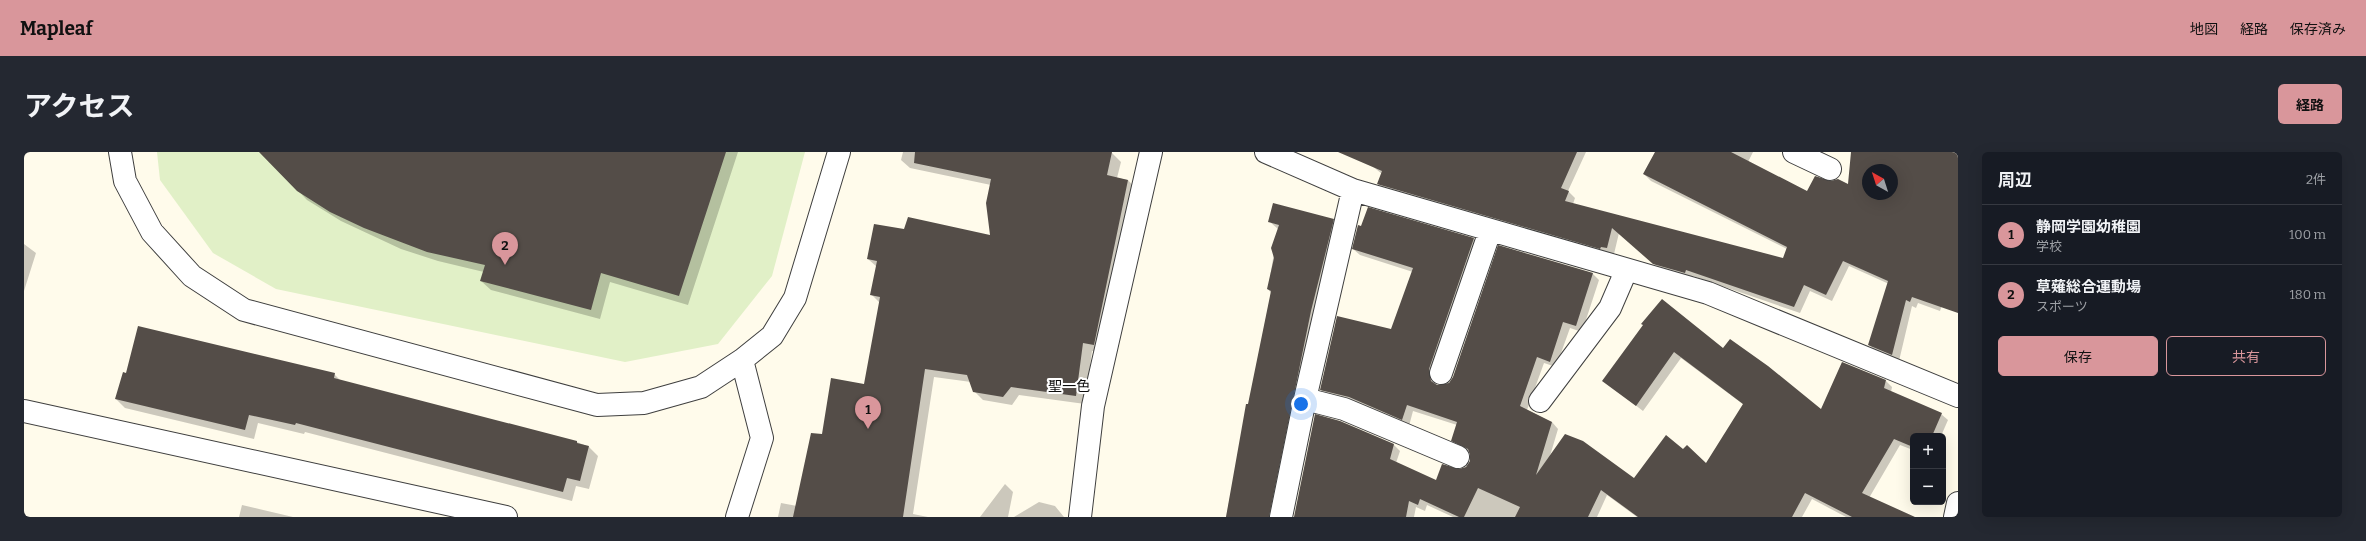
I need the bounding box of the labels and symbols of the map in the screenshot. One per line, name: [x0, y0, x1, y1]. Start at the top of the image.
north arrow: [1862, 164, 1898, 200]
pin: 2: [492, 232, 518, 265]
district label: 聖一色: [1048, 378, 1090, 395]
your location: [1291, 394, 1311, 414]
pin: 1: [855, 396, 881, 429]

